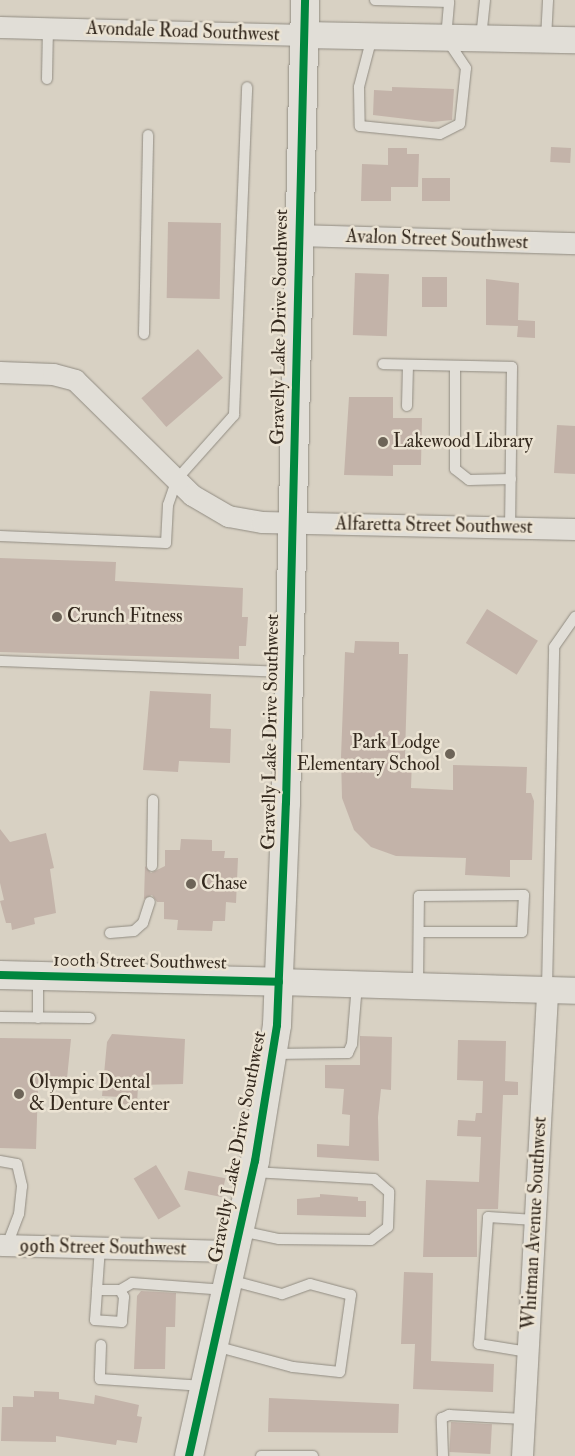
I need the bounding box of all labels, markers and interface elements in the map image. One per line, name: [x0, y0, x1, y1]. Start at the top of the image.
street label: Avondale Road Southwest: [86, 17, 280, 47]
street label: Gravelly Lake Drive Southwest: [267, 209, 293, 445]
street label: Avalon Street Southwest: [345, 225, 529, 255]
place label: Lakewood Library: [393, 431, 533, 453]
marker: Lakewood Library: [377, 436, 389, 448]
street label: Alfaretta Street Southwest: [335, 513, 533, 539]
place label: Crunch Fitness: [67, 606, 183, 628]
marker: Crunch Fitness: [51, 611, 63, 623]
street label: Gravelly Lake Drive Southwest: [258, 614, 284, 850]
place label: Park Lodge Elementary School: [297, 732, 440, 776]
marker: Park Lodge Elementary School: [444, 748, 456, 760]
place label: Chase: [201, 873, 247, 895]
marker: Chase: [185, 878, 197, 890]
street label: 100th Street Southwest: [53, 949, 227, 975]
street label: Gravelly Lake Drive Southwest: [204, 1029, 272, 1265]
place label: Olympic Dental & Denture Center: [29, 1072, 170, 1116]
marker: Olympic Dental & Denture Center: [13, 1088, 25, 1100]
street label: Whitman Avenue Southwest: [518, 1116, 552, 1330]
street label: 99th Street Southwest: [19, 1235, 187, 1261]

